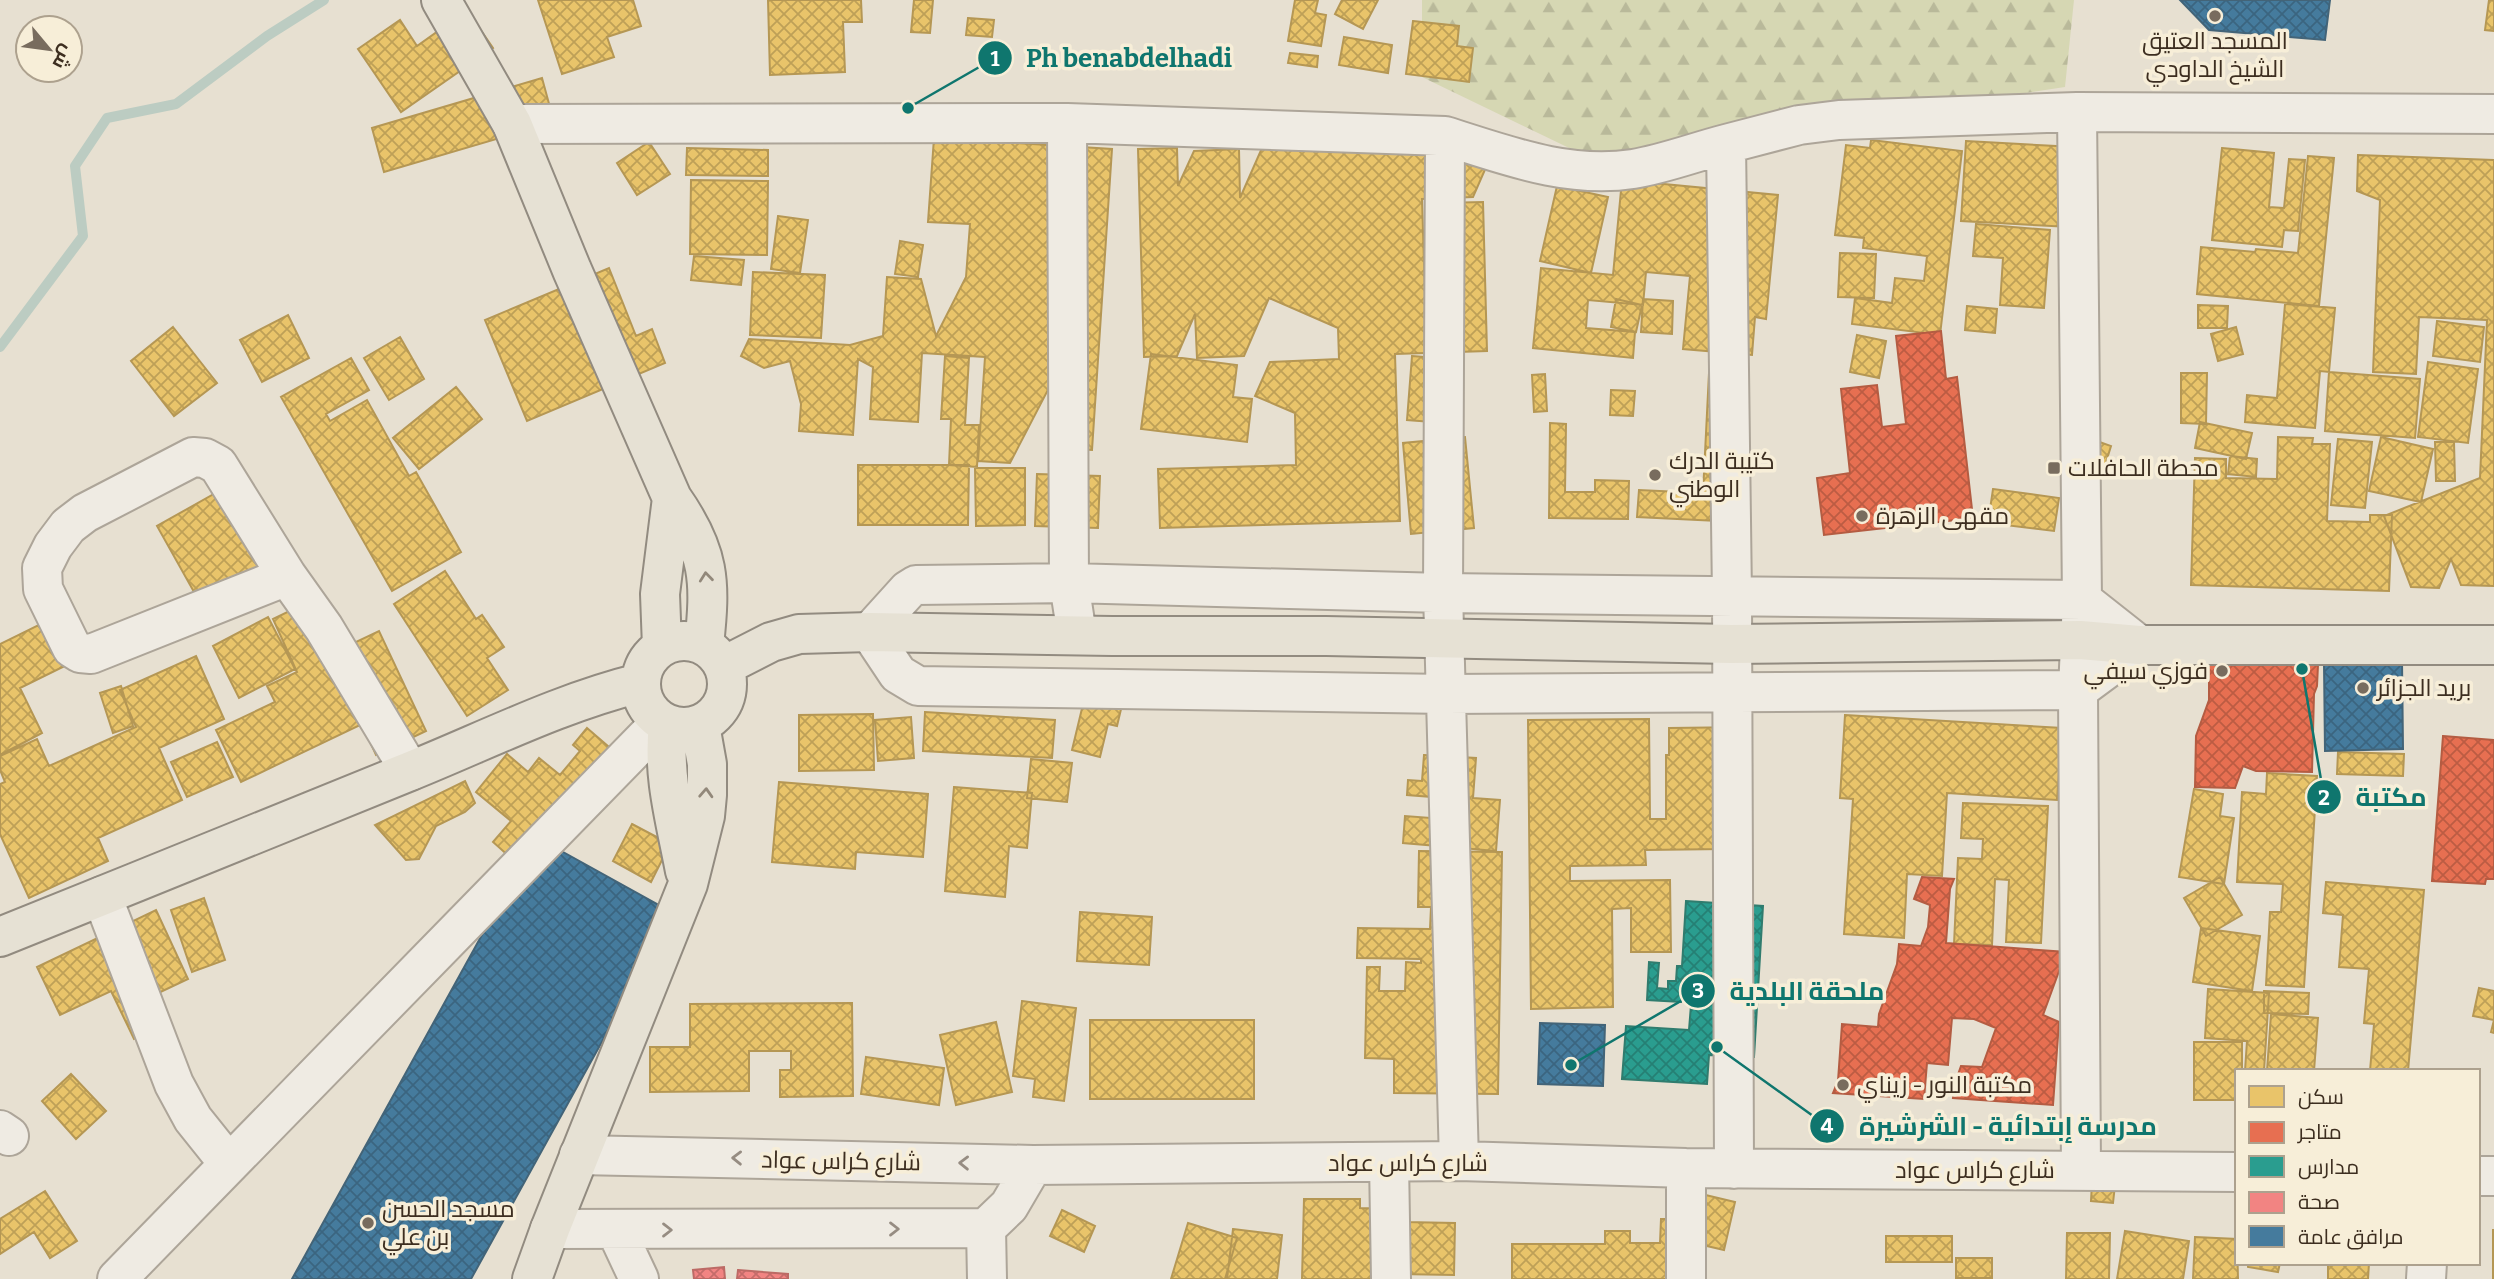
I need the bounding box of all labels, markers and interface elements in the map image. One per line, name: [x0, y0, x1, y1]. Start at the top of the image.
marker: المسجد العتيق الشيخ الداودي: [2207, 8, 2223, 24]
north arrow: [14, 14, 84, 84]
place label: المسجد العتيق الشيخ الداودي: [2142, 27, 2288, 87]
callout: Ph benabdelhadi: [977, 35, 1246, 82]
text: ش: [47, 41, 79, 73]
text: Ph benabdelhadi: [1026, 43, 1232, 74]
text: 1: [990, 46, 1000, 72]
place label: كتيبة الدرك الوطني: [1669, 447, 1775, 508]
place label: محطة الحافلات: [2068, 454, 2219, 482]
marker: محطة الحافلات: [2046, 460, 2062, 476]
marker: كتيبة الدرك الوطني: [1647, 467, 1663, 483]
place label: مقهى الزهرة: [1876, 502, 2009, 530]
marker: مقهى الزهرة: [1854, 508, 1870, 524]
one-way arrow: [699, 571, 714, 583]
place label: فوزي سيفي: [2083, 657, 2208, 690]
marker: فوزي سيفي: [2214, 663, 2230, 679]
place label: بريد الجزائر: [2375, 674, 2471, 702]
marker: بريد الجزائر: [2355, 680, 2371, 696]
callout: مكتبة: [2307, 774, 2441, 821]
text: مكتبة: [2355, 782, 2427, 813]
text: 2: [2318, 785, 2330, 811]
one-way arrow: [699, 787, 714, 798]
callout: ملحقة البلدية: [1681, 967, 1899, 1014]
text: ملحقة البلدية: [1729, 976, 1885, 1007]
text: 3: [1692, 978, 1704, 1004]
legend: [2235, 1069, 2480, 1265]
place label: مكتبة النور - زيناي: [1857, 1071, 2032, 1103]
marker: مكتبة النور - زيناي: [1835, 1077, 1851, 1093]
text: سكن: [2298, 1084, 2344, 1110]
callout: مدرسة إبتدائية - الشرشيرة: [1810, 1103, 2171, 1150]
text: مدرسة إبتدائية - الشرشيرة: [1859, 1111, 2157, 1143]
text: 4: [1821, 1114, 1834, 1140]
text: متاجر: [2297, 1119, 2342, 1145]
street label: شارع كراس عواد: [761, 1146, 921, 1178]
street label: شارع كراس عواد: [1328, 1149, 1488, 1179]
one-way arrow: [731, 1150, 742, 1166]
text: مدارس: [2298, 1154, 2359, 1180]
one-way arrow: [959, 1156, 970, 1171]
street label: شارع كراس عواد: [1895, 1156, 2055, 1186]
text: صحة: [2298, 1189, 2340, 1215]
place label: مسجد الحسن بن علي: [382, 1195, 515, 1256]
marker: مسجد الحسن بن علي: [360, 1215, 376, 1231]
one-way arrow: [889, 1221, 900, 1236]
one-way arrow: [662, 1222, 673, 1237]
text: مرافق عامة: [2298, 1224, 2403, 1250]

